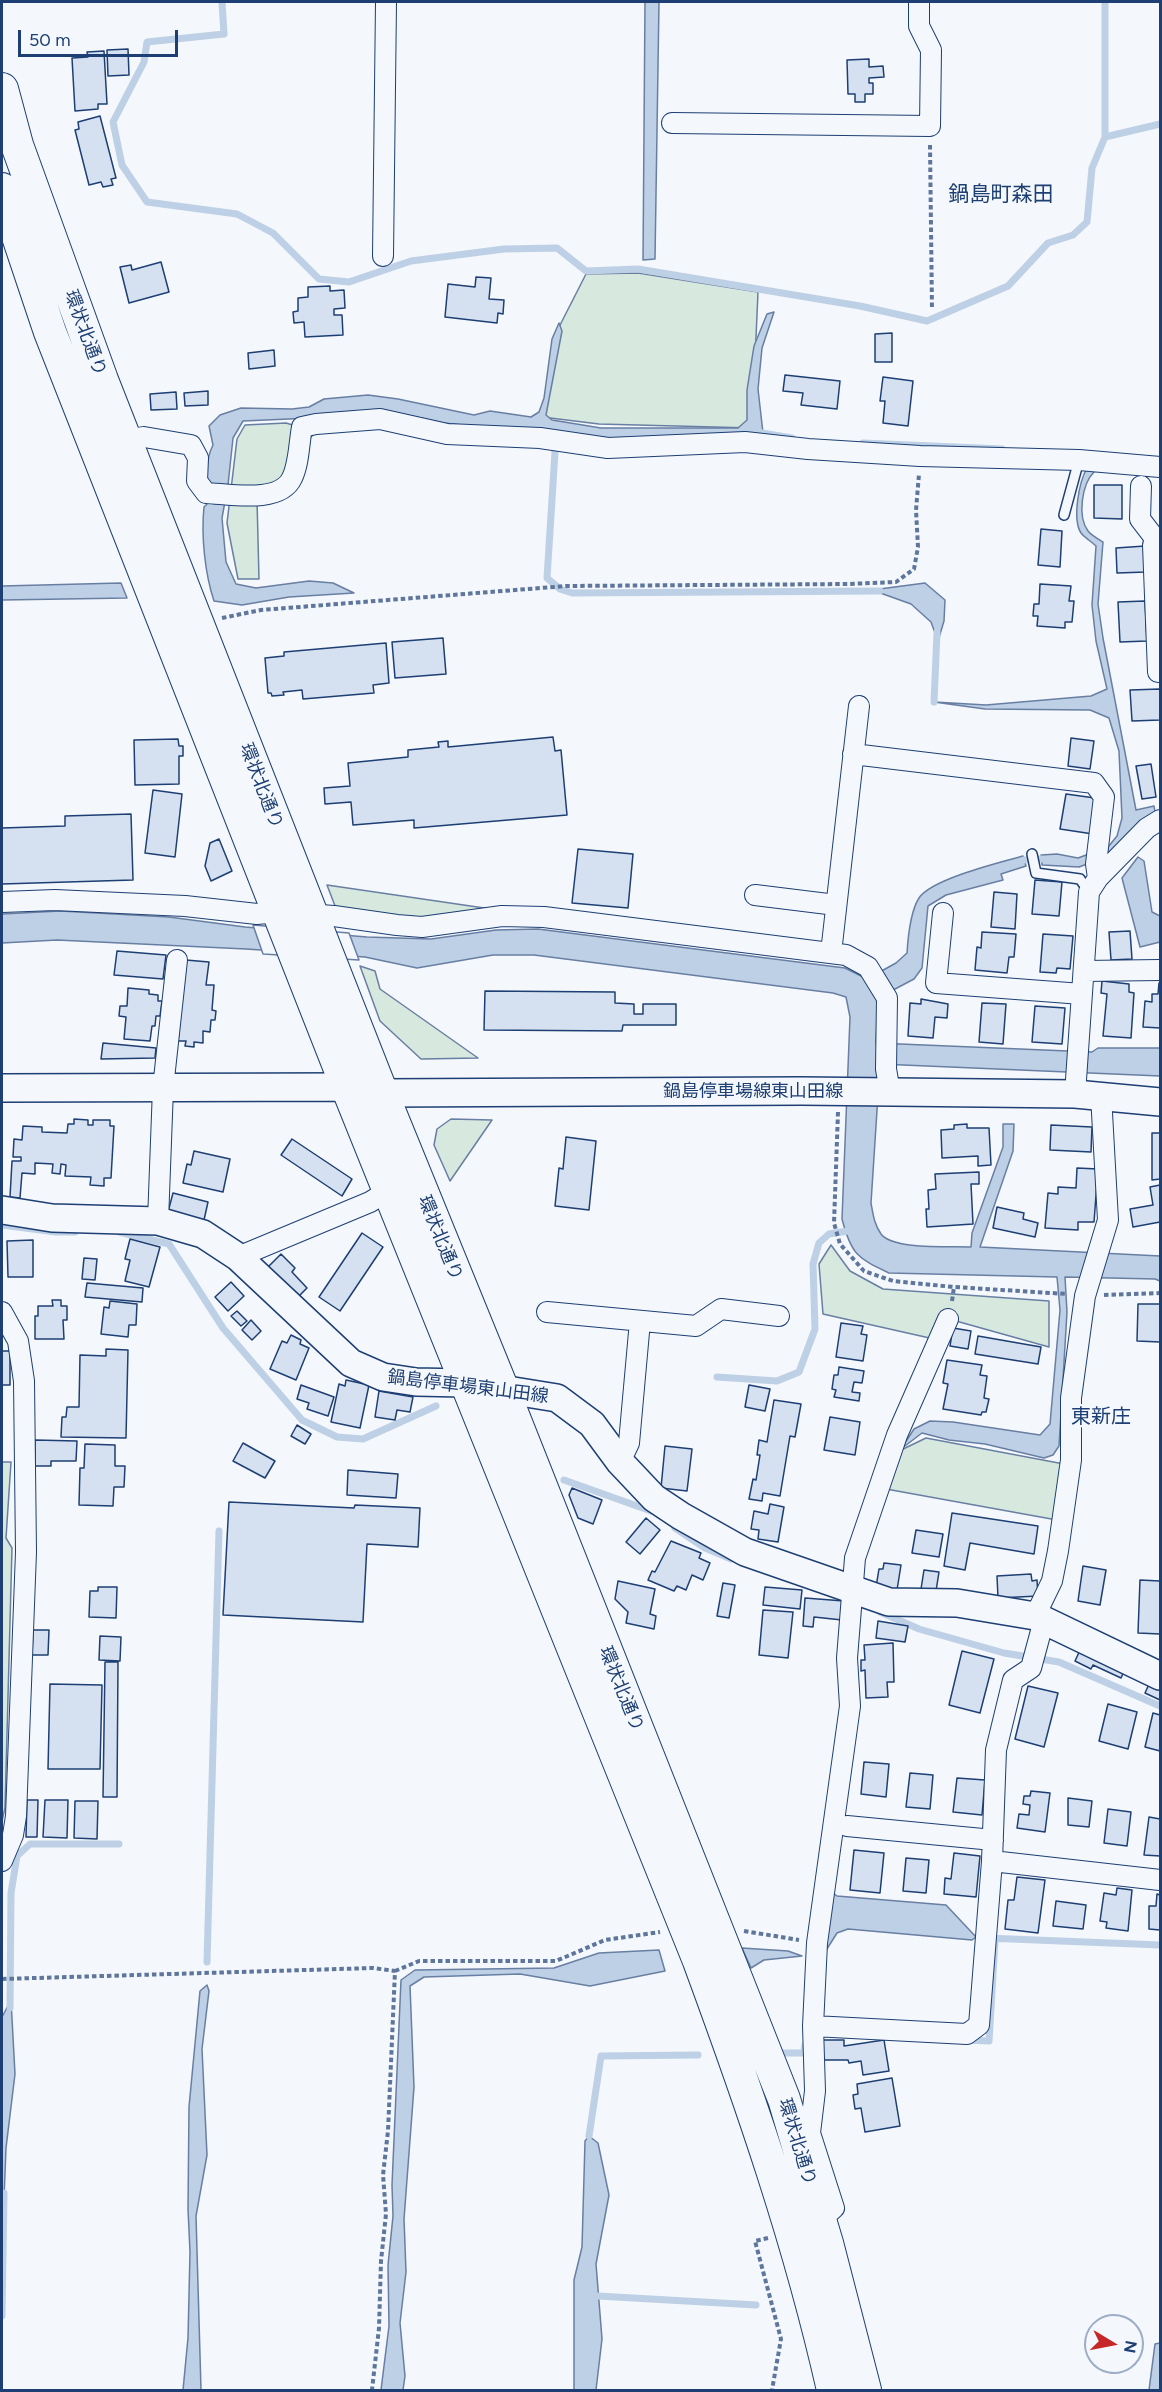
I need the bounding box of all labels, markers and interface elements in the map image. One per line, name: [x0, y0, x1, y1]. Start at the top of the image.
scale bar: [21, 18, 182, 56]
text: 50 m: [29, 29, 71, 51]
district label: 鍋島町森田: [949, 182, 1053, 208]
street label: 環状北通り: [59, 287, 111, 379]
street label: 環状北通り: [235, 740, 287, 832]
street label: 鍋島停車場線東山田線: [663, 1081, 843, 1103]
street label: 環状北通り: [413, 1192, 467, 1284]
street label: 鍋島停車場東山田線: [386, 1366, 550, 1408]
district label: 東新庄: [1071, 1405, 1131, 1429]
street label: 環状北通り: [594, 1643, 648, 1735]
street label: 環状北通り: [774, 2096, 820, 2188]
north arrow: [1084, 2314, 1144, 2374]
text: N: [1120, 2339, 1141, 2355]

